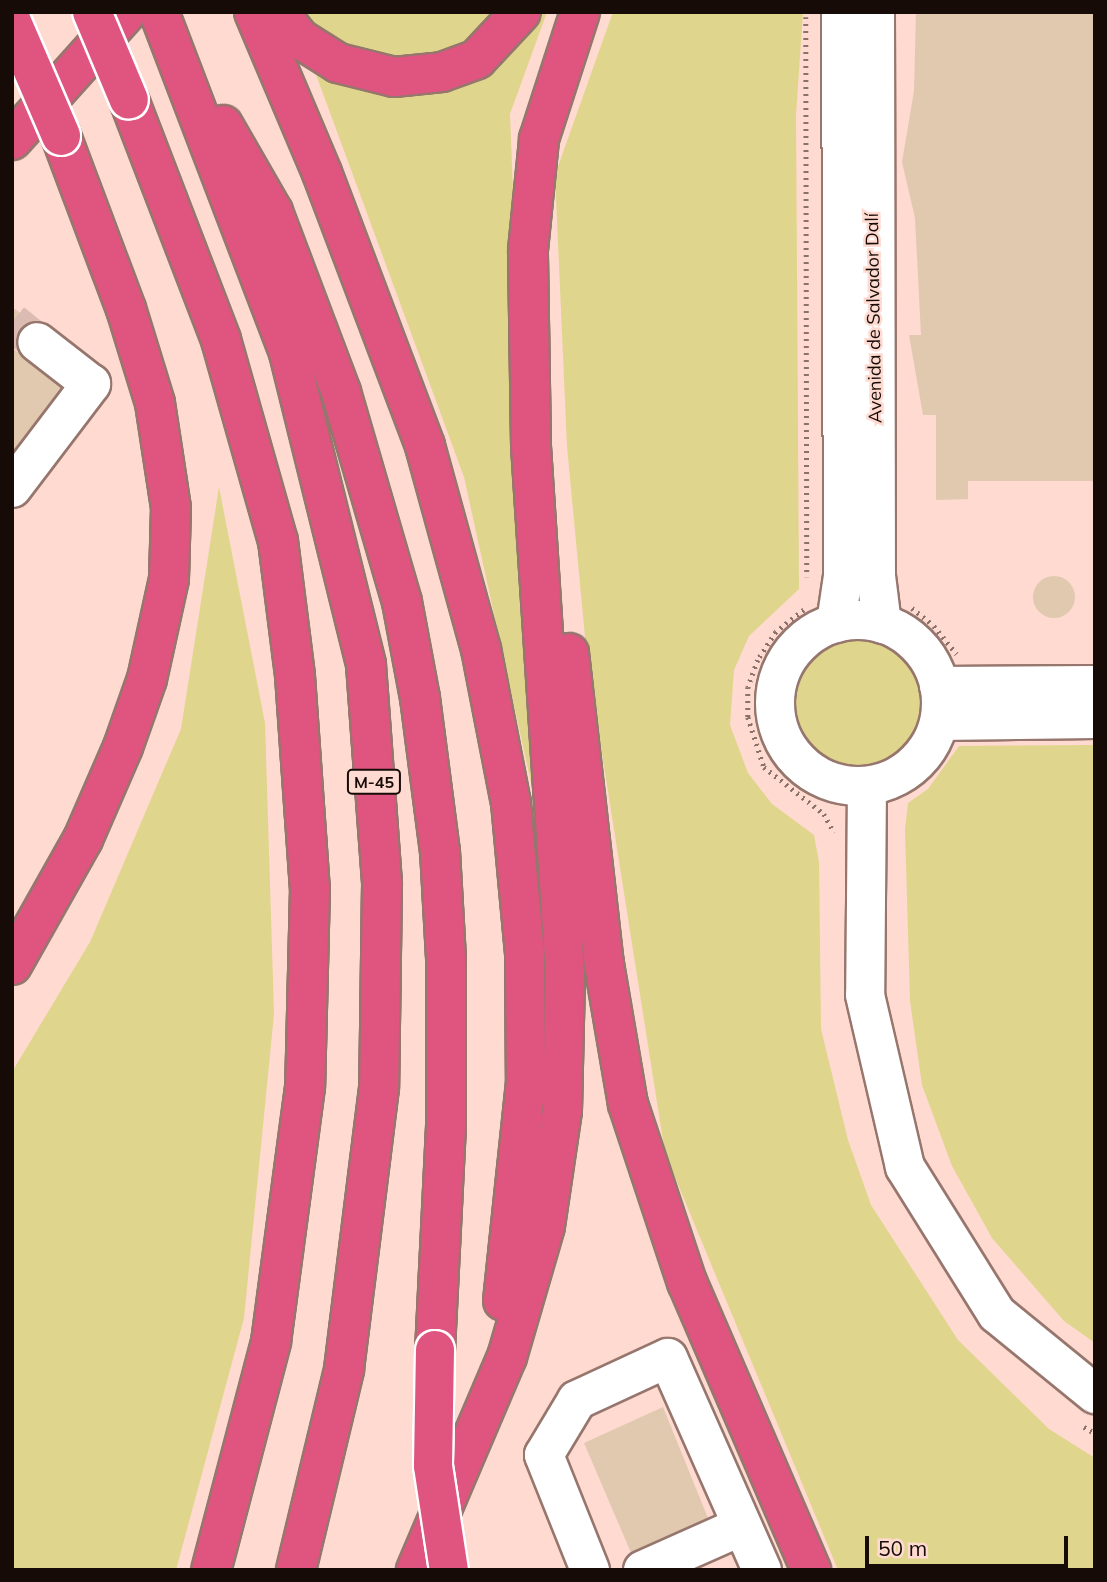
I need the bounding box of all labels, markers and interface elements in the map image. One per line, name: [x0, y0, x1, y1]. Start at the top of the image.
street label: Avenida de Salvador Dalí: [861, 213, 887, 423]
road number: M-45: [346, 769, 402, 794]
scale bar: [869, 1522, 1072, 1566]
text: 50 m: [878, 1535, 927, 1561]

